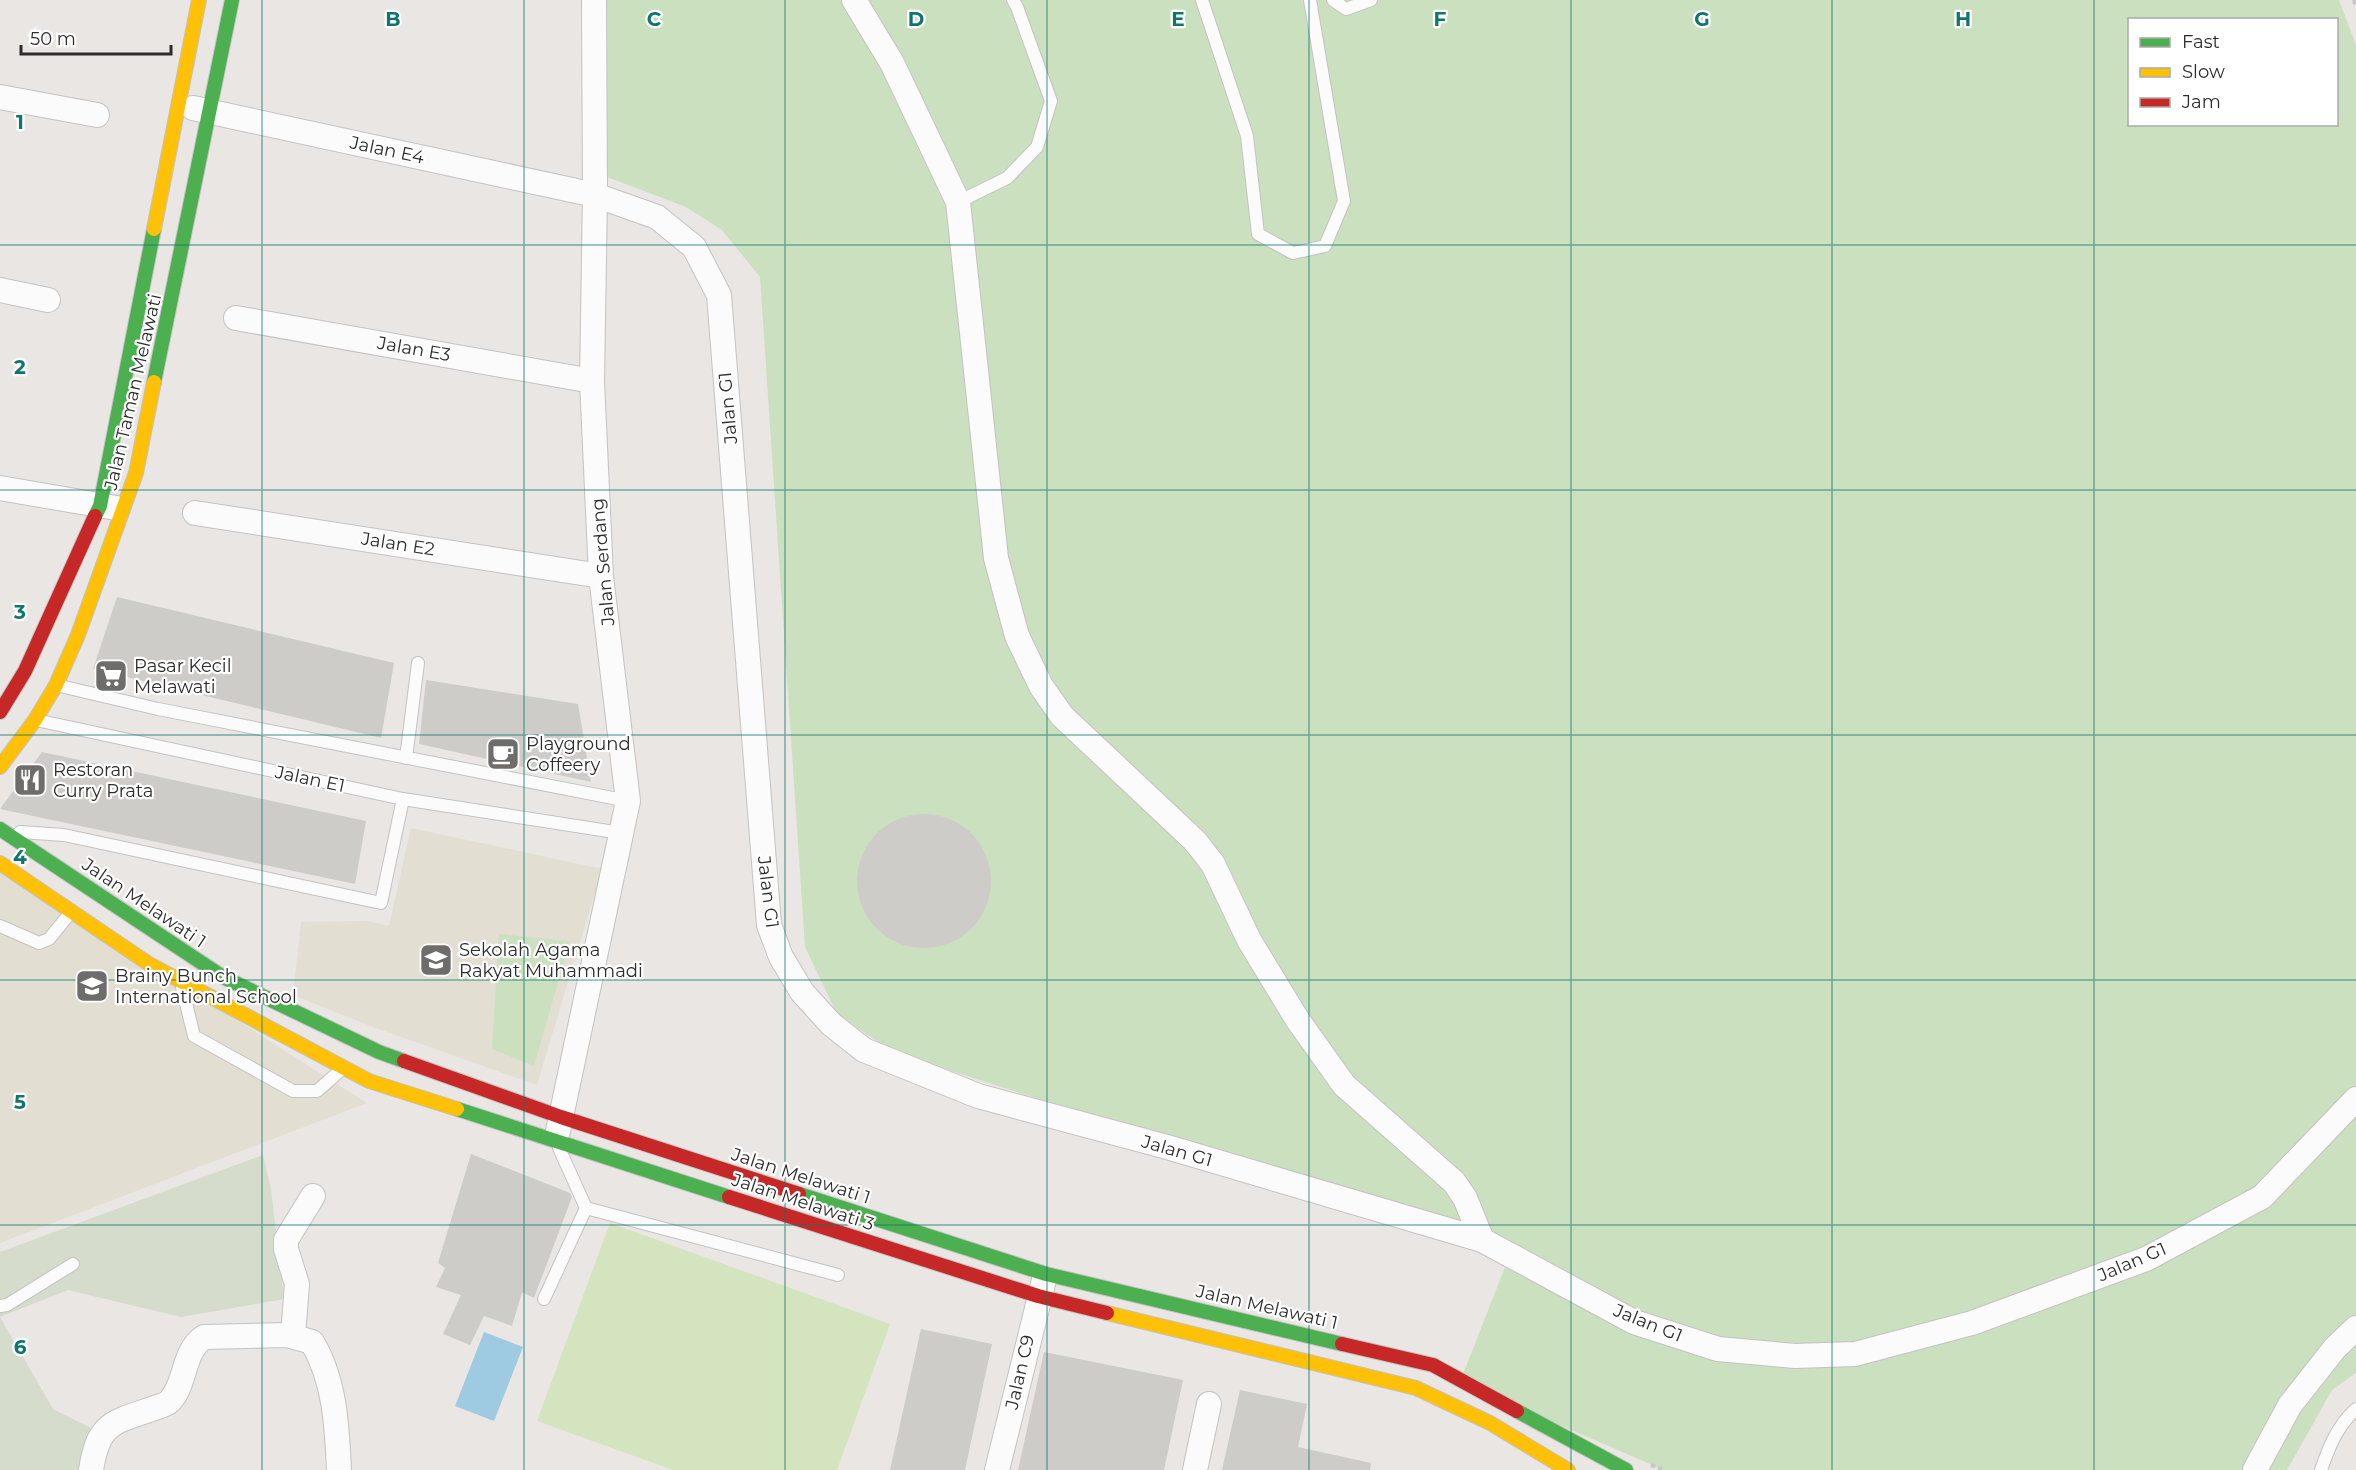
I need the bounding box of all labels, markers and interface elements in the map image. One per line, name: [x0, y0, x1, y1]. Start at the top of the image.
text: B: [385, 7, 401, 31]
text: C: [647, 7, 662, 31]
text: D: [908, 7, 924, 31]
text: E: [1171, 7, 1185, 31]
text: F: [1434, 7, 1447, 31]
text: G: [1694, 7, 1710, 31]
text: H: [1955, 7, 1971, 31]
scale bar: [21, 18, 171, 56]
legend: [2128, 18, 2338, 126]
text: 50 m: [30, 28, 76, 50]
text: Fast: [2182, 31, 2220, 53]
text: Slow: [2182, 61, 2225, 83]
text: Jam: [2181, 91, 2221, 113]
text: 1: [16, 110, 24, 134]
street label: Jalan E4: [347, 131, 426, 169]
street label: Jalan Taman Melawati: [99, 292, 166, 493]
street label: Jalan E3: [375, 332, 452, 366]
text: 2: [14, 355, 26, 379]
street label: Jalan G1: [714, 371, 742, 446]
street label: Jalan Serdang: [586, 497, 620, 628]
street label: Jalan E2: [359, 527, 436, 561]
text: 3: [13, 600, 26, 624]
place label: Pasar Kecil Melawati: [134, 655, 232, 698]
supermarket icon: Pasar Kecil Melawati: [93, 658, 129, 694]
place label: Playground Coffeery: [526, 733, 631, 776]
cafe icon: Playground Coffeery: [485, 736, 521, 772]
place label: Restoran Curry Prata: [53, 759, 153, 802]
street label: Jalan E1: [272, 761, 347, 797]
restaurant icon: Restoran Curry Prata: [12, 762, 48, 798]
text: 4: [13, 845, 27, 869]
street label: Jalan Melawati 1: [77, 853, 210, 953]
street label: Jalan G1: [753, 854, 783, 929]
place label: Sekolah Agama Rakyat Muhammadi: [459, 939, 643, 982]
school or university icon: Sekolah Agama Rakyat Muhammadi: [418, 942, 454, 978]
place label: Brainy Bunch International School: [115, 965, 297, 1008]
school or university icon: Brainy Bunch International School: [74, 968, 110, 1004]
text: 5: [14, 1090, 26, 1114]
street label: Jalan G1: [1138, 1130, 1215, 1172]
street label: Jalan Melawati 1: [728, 1143, 873, 1209]
street label: Jalan Melawati 3: [728, 1168, 877, 1235]
street label: Jalan G1: [2093, 1238, 2170, 1287]
street label: Jalan Melawati 1: [1193, 1280, 1340, 1334]
street label: Jalan G1: [1609, 1299, 1686, 1347]
street label: Jalan C9: [1001, 1333, 1039, 1412]
text: 6: [14, 1335, 27, 1359]

